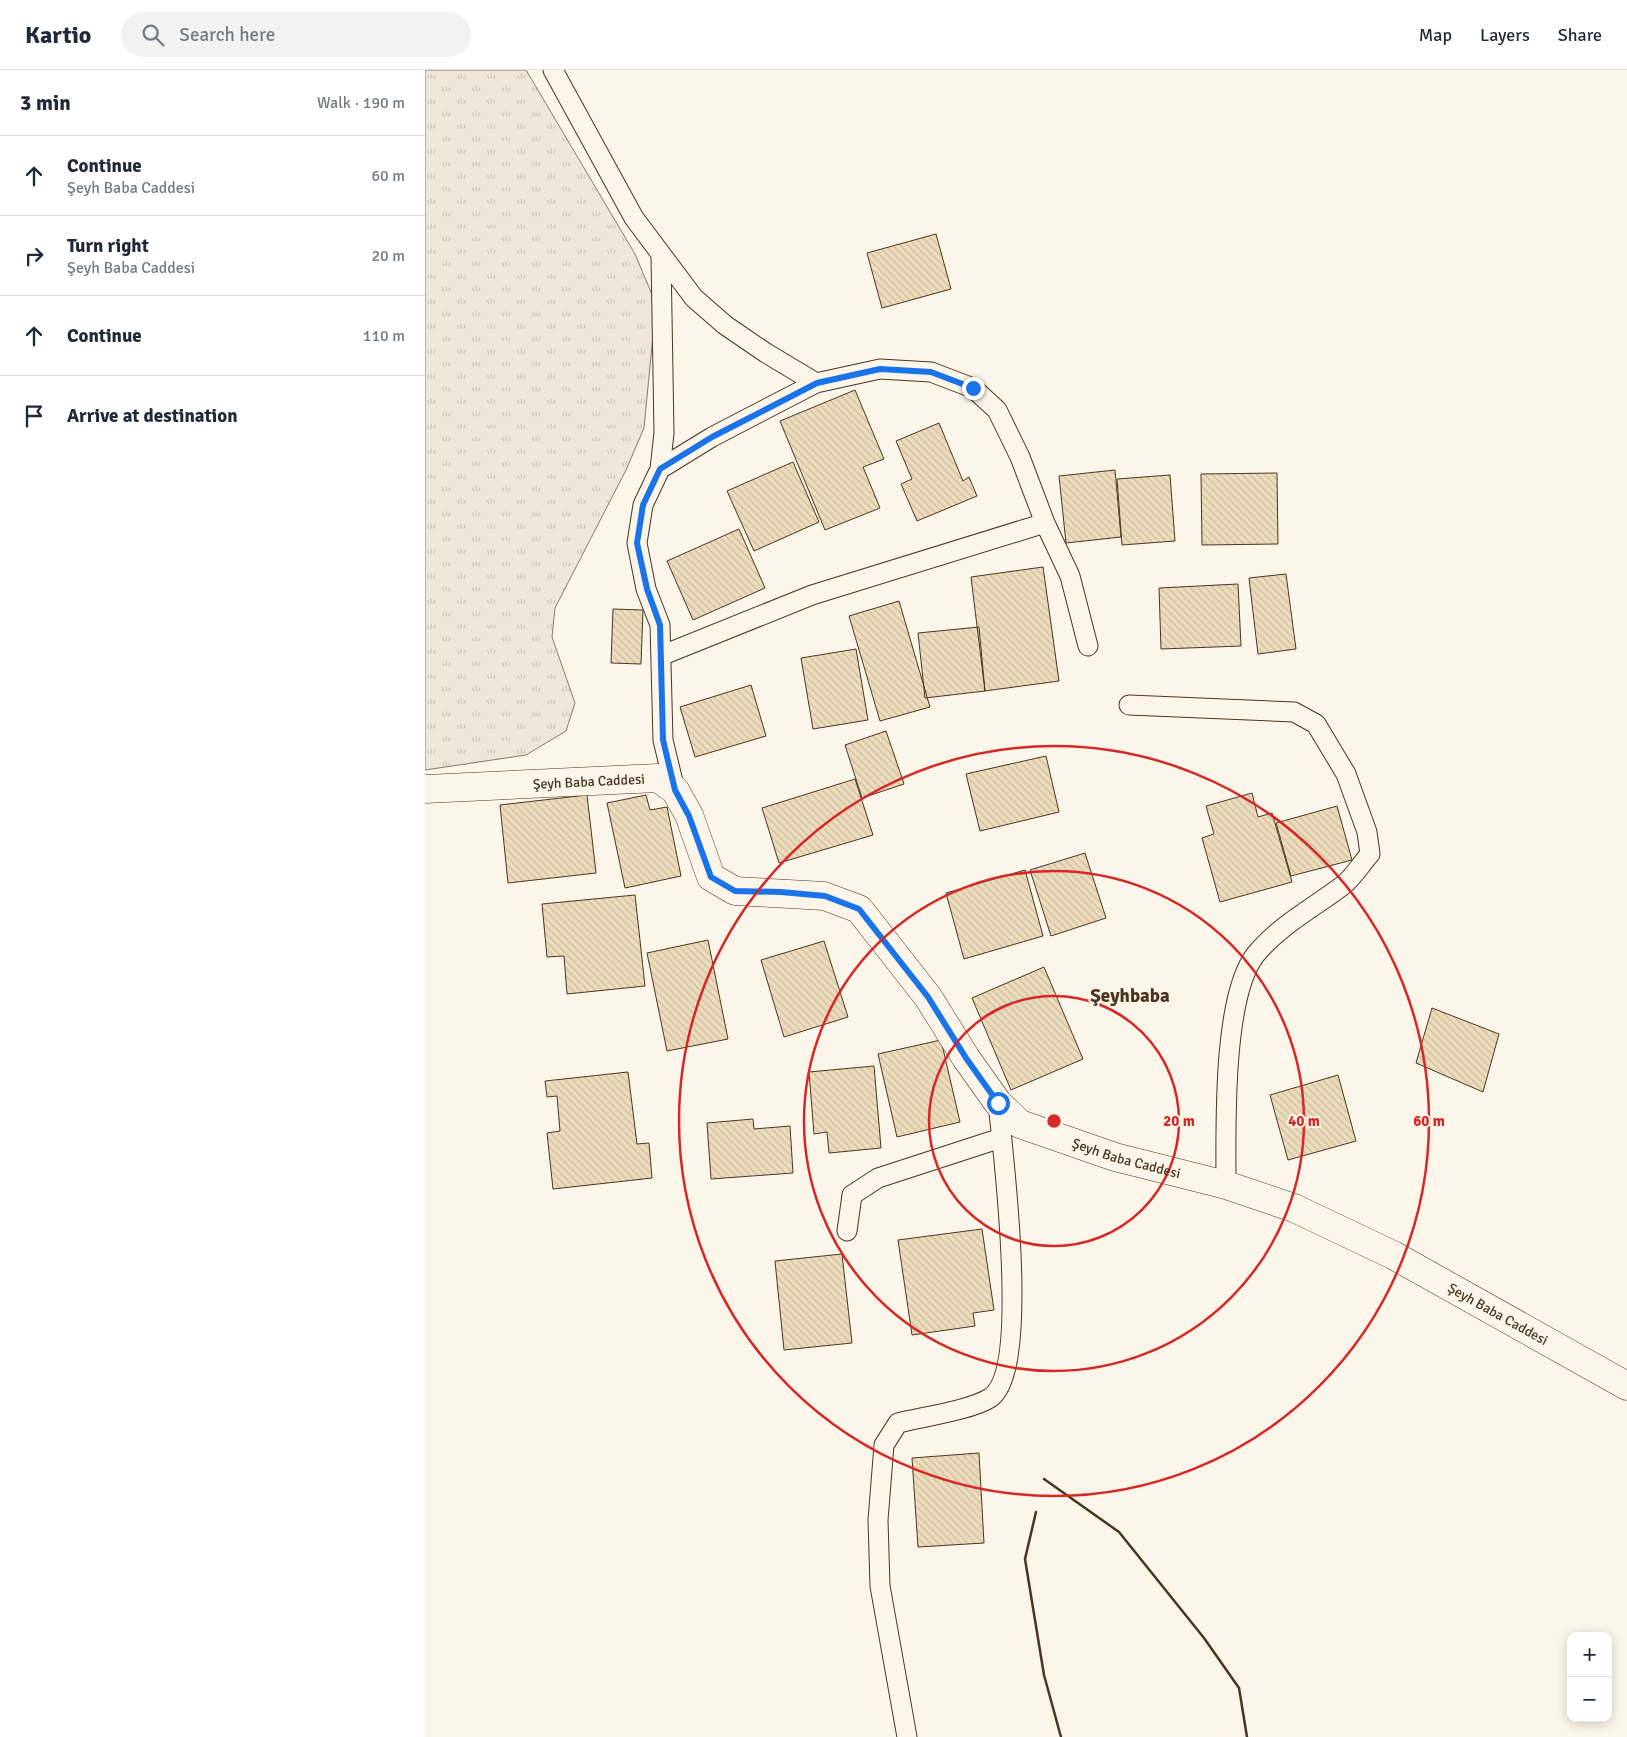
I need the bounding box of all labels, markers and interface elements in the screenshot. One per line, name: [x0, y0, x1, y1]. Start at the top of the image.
search box: [121, 12, 471, 57]
text: Kartio: [25, 20, 91, 50]
icon: search: [139, 21, 167, 49]
text: Search here: [179, 23, 275, 47]
text: Map: [1419, 24, 1452, 46]
text: Layers: [1480, 24, 1530, 46]
text: Share: [1558, 24, 1602, 46]
text: 3 min: [20, 90, 71, 116]
text: Walk · 190 m: [317, 93, 405, 113]
text: Continue: [67, 154, 142, 178]
icon: ahead: [20, 162, 48, 190]
text: 60 m: [371, 166, 405, 186]
text: Şeyh Baba Caddesi: [67, 178, 195, 198]
text: Turn right: [67, 234, 149, 258]
icon: right: [20, 242, 48, 270]
text: 20 m: [371, 246, 405, 266]
text: Şeyh Baba Caddesi: [67, 258, 195, 278]
icon: ahead: [20, 322, 48, 350]
text: Continue: [67, 324, 142, 348]
text: 110 m: [363, 326, 405, 346]
route end: [962, 377, 985, 400]
icon: arrive: [20, 402, 48, 430]
text: Arrive at destination: [67, 404, 238, 428]
street label: Şeyh Baba Caddesi: [532, 771, 645, 793]
district label: Şeyhbaba: [1090, 984, 1170, 1008]
route start: [987, 1092, 1010, 1115]
centre of rings: [1045, 1112, 1063, 1130]
text: 20 m: [1163, 1112, 1195, 1130]
text: 40 m: [1288, 1112, 1320, 1130]
text: 60 m: [1413, 1112, 1445, 1130]
street label: Şeyh Baba Caddesi: [1070, 1135, 1182, 1182]
street label: Şeyh Baba Caddesi: [1445, 1279, 1551, 1349]
map controls: [1567, 1632, 1612, 1722]
button: +: [1567, 1632, 1612, 1677]
button: −: [1567, 1677, 1612, 1722]

